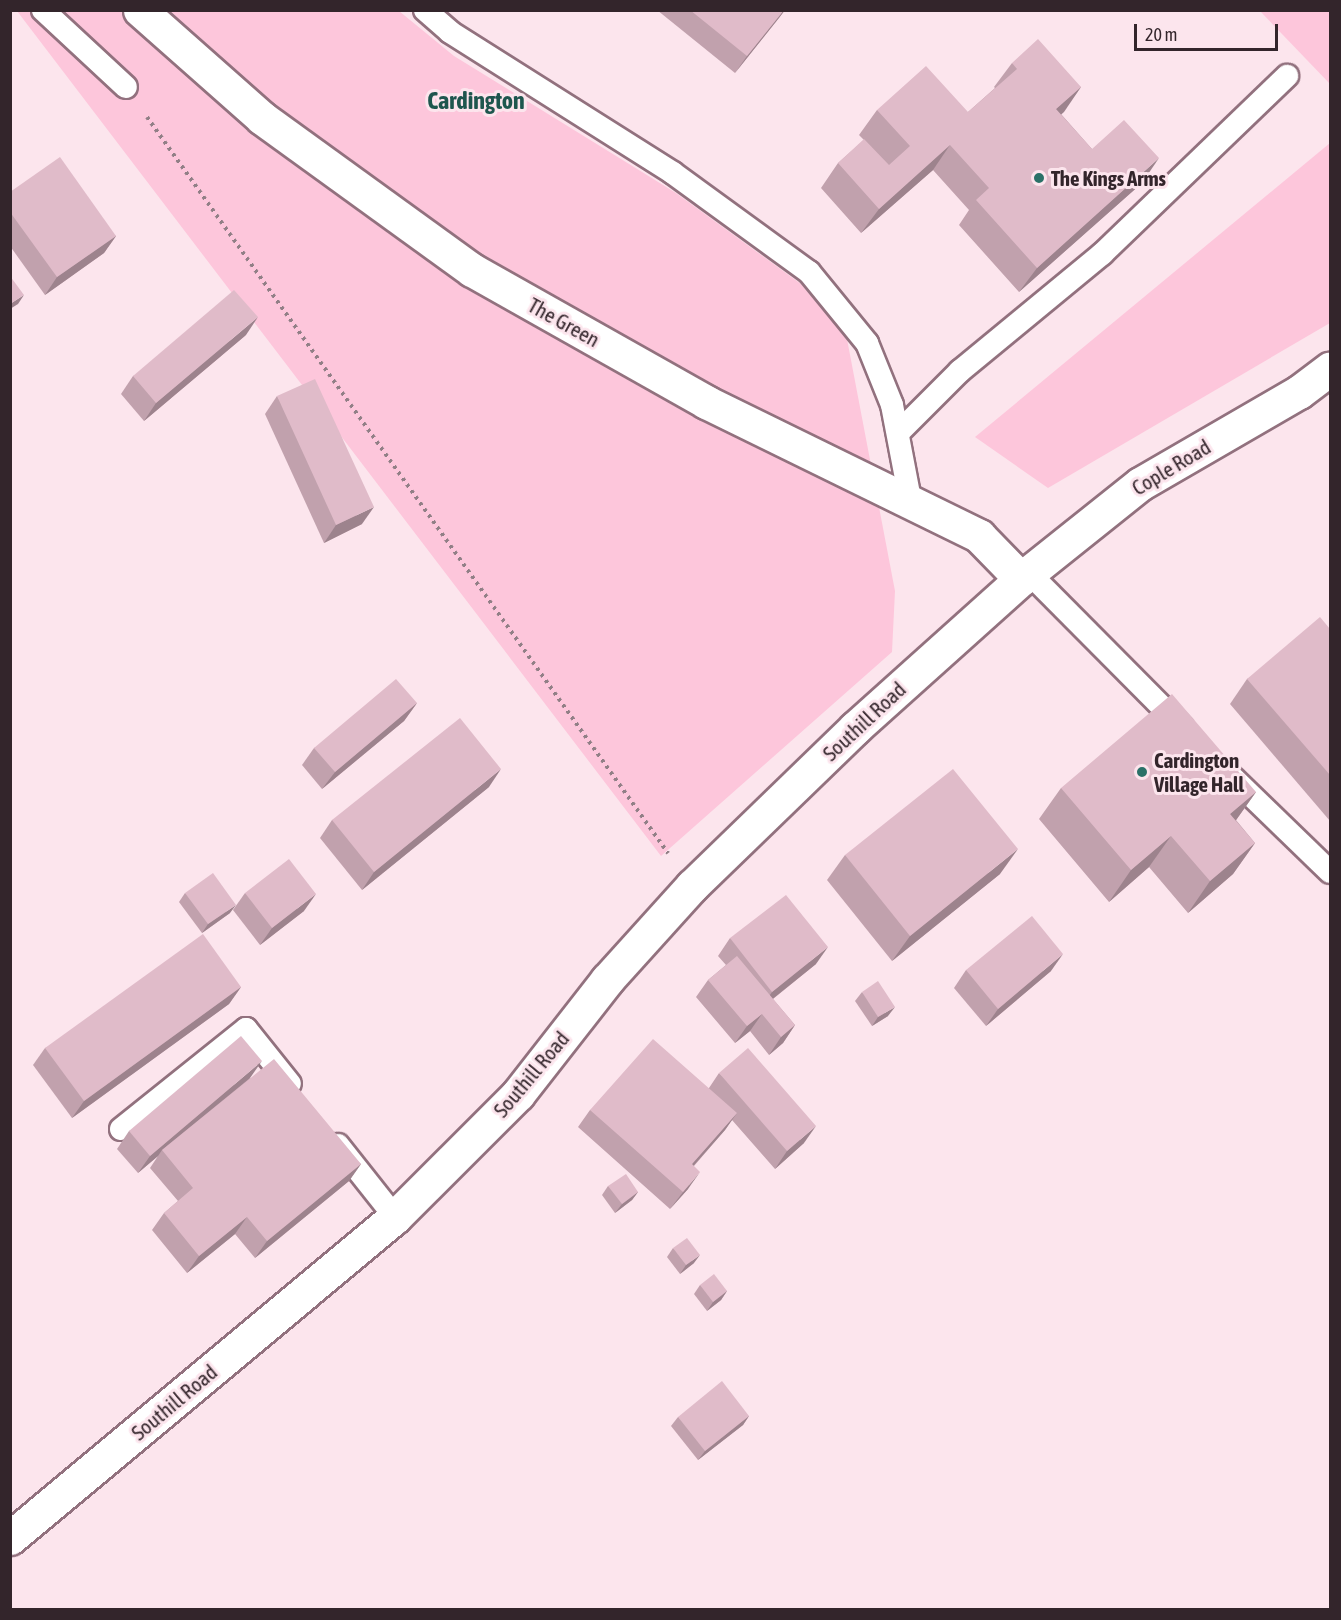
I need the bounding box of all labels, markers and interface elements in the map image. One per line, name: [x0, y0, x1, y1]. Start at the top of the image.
scale bar: [1137, 12, 1281, 50]
text: 20 m: [1145, 24, 1177, 45]
district label: Cardington: [427, 87, 525, 115]
place label: The Kings Arms: [1051, 165, 1166, 191]
marker: The Kings Arms: [1032, 171, 1046, 185]
street label: The Green: [524, 292, 604, 352]
street label: Cople Road: [1127, 434, 1215, 500]
street label: Southill Road: [817, 676, 911, 766]
place label: Cardington Village Hall: [1154, 747, 1244, 797]
marker: Cardington Village Hall: [1135, 765, 1149, 779]
street label: Southill Road: [488, 1026, 574, 1122]
street label: Southill Road: [126, 1359, 222, 1445]

